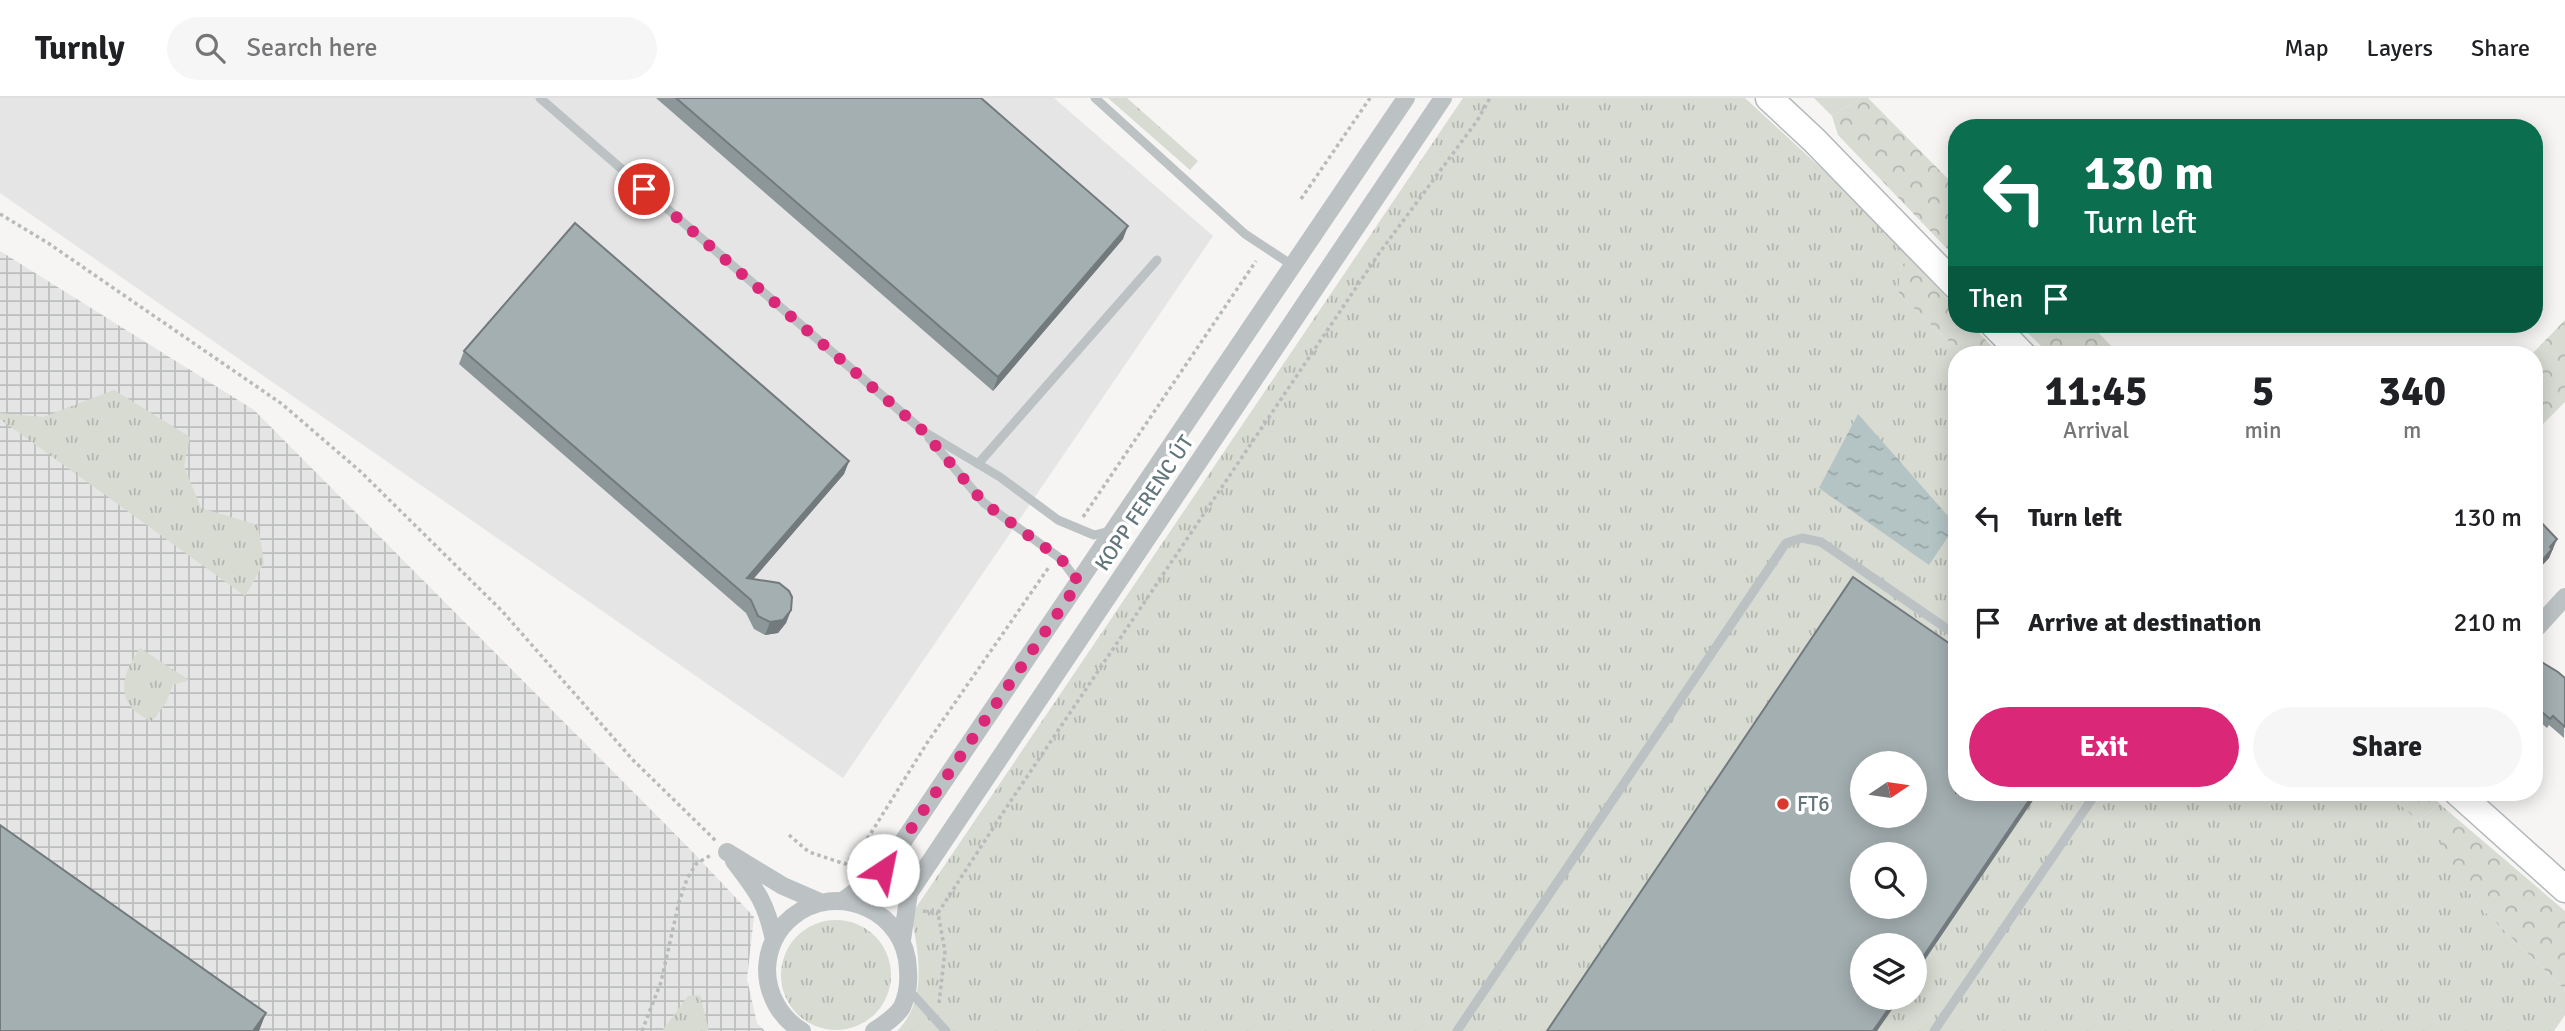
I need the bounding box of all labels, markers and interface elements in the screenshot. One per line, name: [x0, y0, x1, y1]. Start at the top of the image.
search box: [167, 17, 657, 80]
text: Turnly: [35, 28, 125, 69]
icon: search: [191, 29, 229, 67]
text: Search here: [247, 32, 378, 64]
text: Map: [2284, 33, 2329, 63]
text: Layers: [2367, 33, 2433, 63]
text: Share: [2471, 33, 2530, 63]
text: 130 m: [2084, 143, 2214, 203]
icon: left: [1969, 147, 2060, 238]
pin: [614, 159, 674, 219]
icon: arrive: [625, 170, 663, 208]
text: Turn left: [2084, 203, 2197, 242]
icon: arrive: [2037, 280, 2075, 318]
text: Then: [1969, 283, 2023, 315]
text: 11:45: [2045, 366, 2148, 417]
text: 5: [2252, 366, 2274, 417]
text: 340: [2378, 366, 2446, 417]
text: Arrival: [2063, 416, 2129, 445]
text: min: [2244, 416, 2282, 445]
text: m: [2403, 416, 2421, 445]
street label: KOPP FERENC ÚT: [1089, 430, 1199, 576]
icon: left: [1969, 499, 2007, 537]
text: Turn left: [2028, 502, 2122, 534]
text: 130 m: [2453, 502, 2522, 534]
icon: arrive: [1969, 604, 2007, 642]
text: Arrive at destination: [2028, 607, 2261, 639]
text: 210 m: [2453, 607, 2522, 639]
button: Exit: [1969, 707, 2239, 787]
button: Share: [2253, 707, 2522, 787]
north arrow: [1850, 751, 1927, 828]
map controls: [1850, 751, 1927, 1010]
place label: FT6: [1797, 791, 1830, 817]
marker: FT6: [1775, 796, 1791, 812]
position arrow: [846, 833, 920, 907]
button: search: [1850, 842, 1927, 919]
button: layers: [1850, 933, 1927, 1010]

